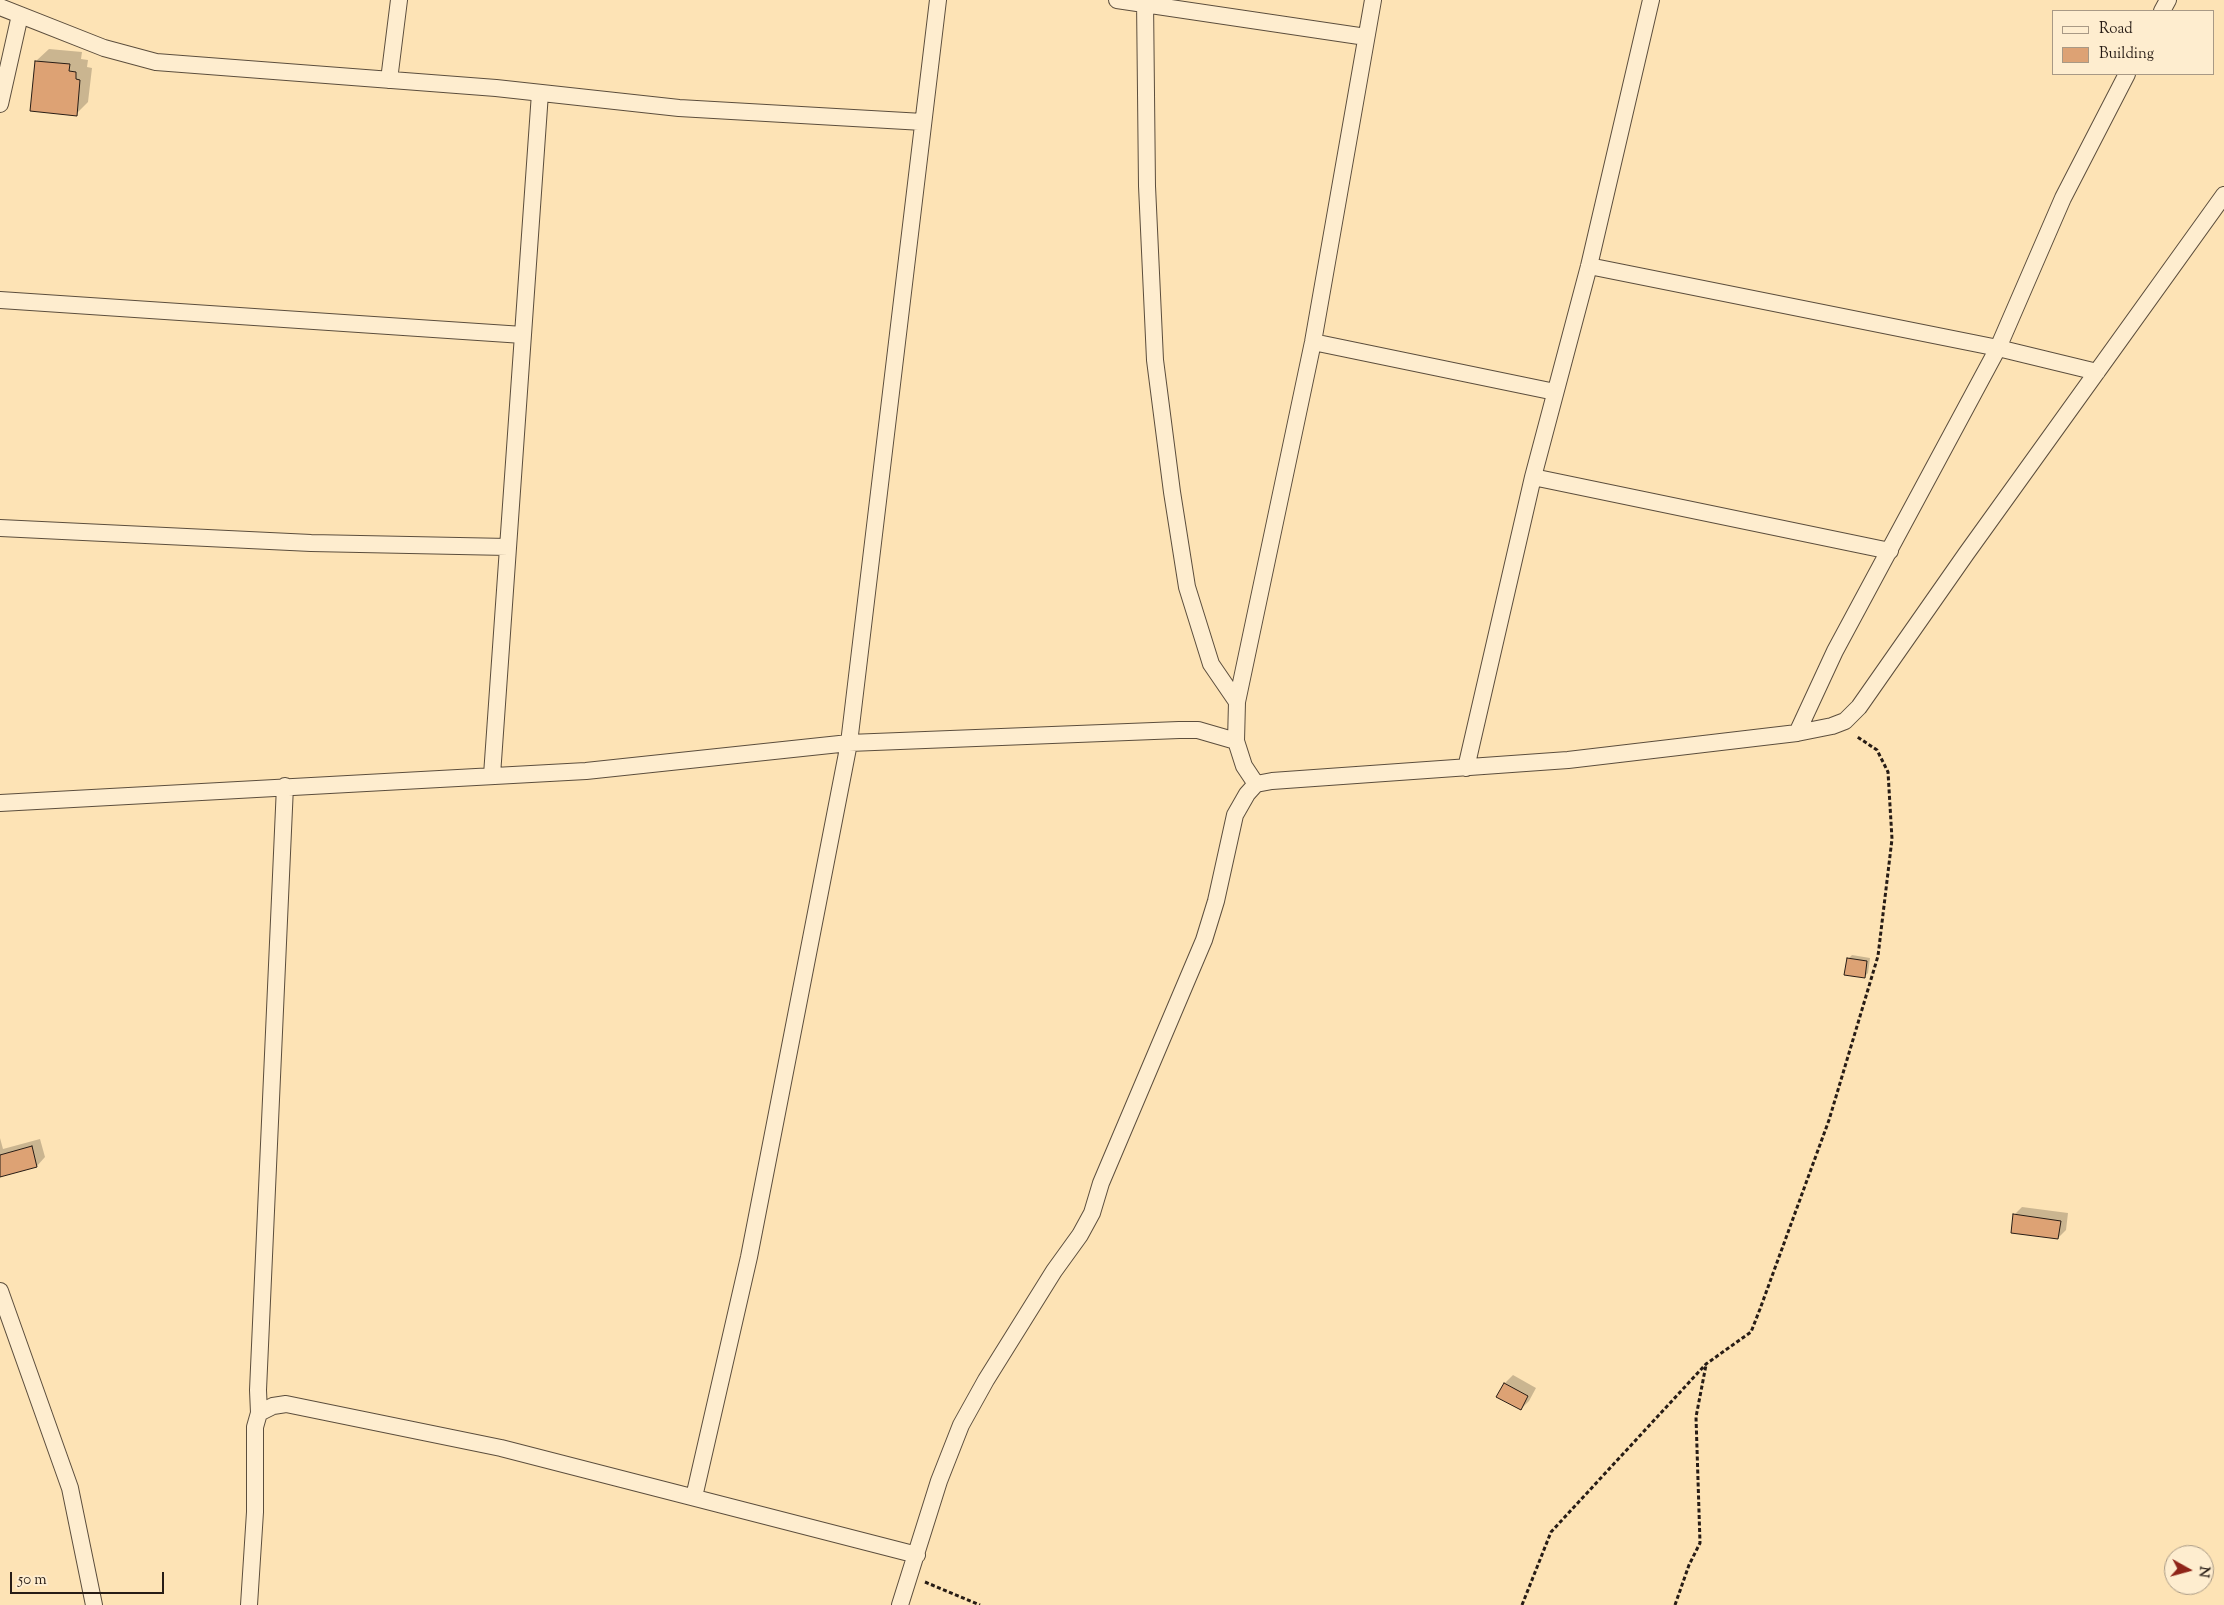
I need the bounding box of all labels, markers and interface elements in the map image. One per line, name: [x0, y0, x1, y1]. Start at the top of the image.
legend: [2052, 10, 2214, 75]
text: Road: [2099, 19, 2133, 40]
text: Building: [2099, 44, 2154, 65]
north arrow: [2164, 1545, 2214, 1595]
scale bar: [12, 1562, 166, 1594]
text: N: [2192, 1565, 2214, 1578]
text: 50 m: [18, 1570, 47, 1591]

